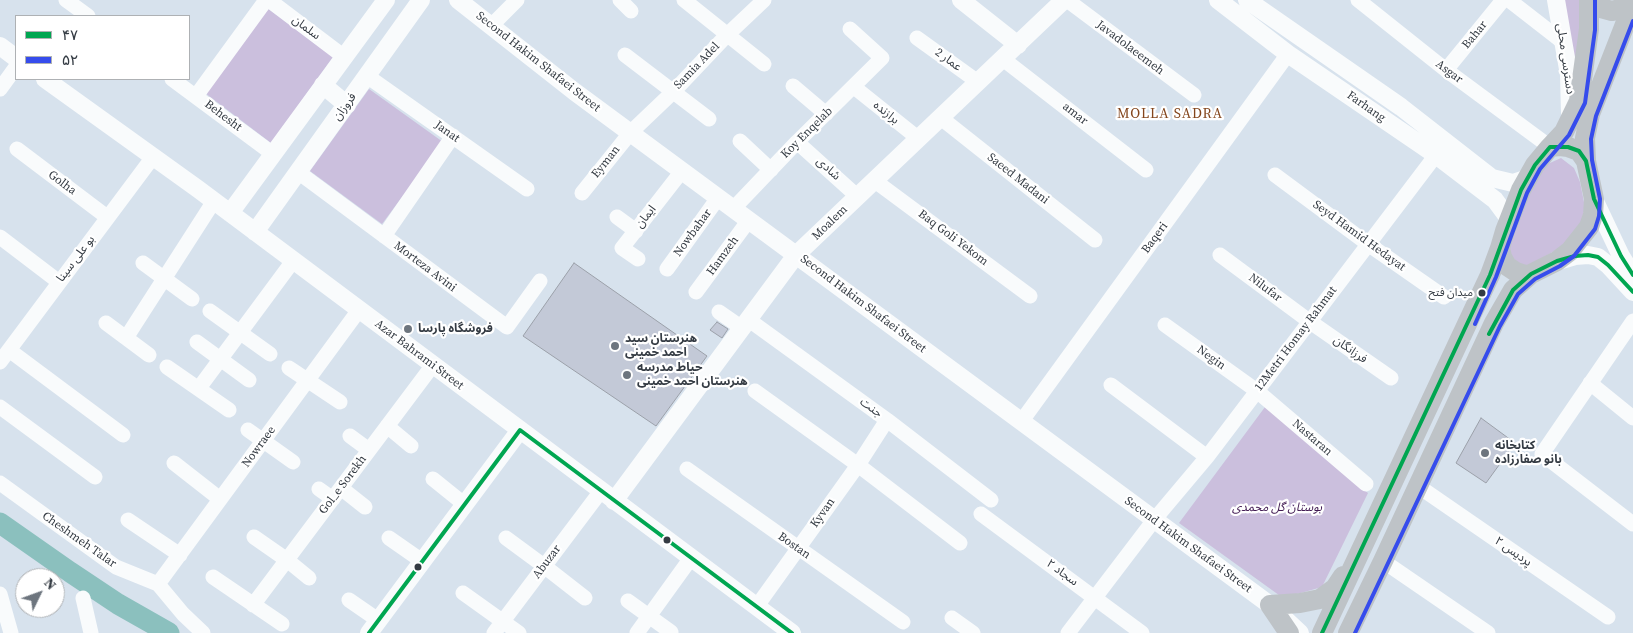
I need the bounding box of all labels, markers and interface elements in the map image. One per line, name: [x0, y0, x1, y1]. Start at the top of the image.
street label: Second Hakim Shafaei Street: [473, 9, 603, 115]
street label: سلمان: [289, 13, 323, 43]
legend: [15, 15, 190, 80]
street label: Javadolaeemeh: [1093, 18, 1167, 78]
street label: Bahar: [1459, 18, 1491, 52]
street label: دسترسی محلی: [1553, 23, 1577, 95]
text: ۴۷: [62, 24, 78, 45]
street label: Samia Adel: [671, 40, 723, 92]
street label: عمار 2: [932, 45, 964, 75]
text: ۵۲: [62, 49, 78, 70]
street label: Asgar: [1433, 57, 1465, 87]
street label: Farhang: [1344, 88, 1388, 126]
street label: فروزان: [330, 90, 360, 124]
street label: Behesht: [201, 97, 245, 135]
street label: برازنده: [870, 98, 902, 128]
street label: amar: [1060, 100, 1090, 128]
street label: Koy Enqelab: [778, 104, 836, 162]
district label: MOLLA SADRA: [1116, 106, 1224, 122]
street label: Janat: [432, 118, 462, 146]
street label: Eyman: [589, 143, 623, 181]
street label: Saeed Madani: [984, 150, 1052, 208]
street label: شادی: [813, 154, 843, 184]
street label: Golha: [45, 168, 79, 198]
street label: Seyd Hamid Hedayat: [1310, 198, 1408, 274]
street label: ایمان: [633, 203, 659, 231]
street label: Moalem: [809, 203, 851, 243]
street label: Nowbahar: [671, 206, 715, 260]
street label: Baq Goli Yekom: [915, 207, 991, 269]
street label: Baqeri: [1139, 220, 1171, 256]
street label: بو علی سینا: [54, 233, 98, 285]
street label: Hamzeh: [704, 234, 742, 278]
street label: Morteza Avini: [391, 239, 459, 295]
street label: Second Hakim Shafaei Street: [797, 252, 929, 356]
street label: Nilufar: [1245, 271, 1285, 305]
street label: 12Metri Homay Rahmat: [1252, 284, 1340, 394]
place label: میدان فتح: [1428, 286, 1473, 300]
marker: میدان فتح: [1477, 288, 1487, 298]
street label: Azar Bahrami Street: [372, 317, 466, 393]
place label: فروشگاه پارسا: [418, 322, 493, 336]
marker: فروشگاه پارسا: [402, 323, 414, 335]
place label: هنرستان سید احمد خمینی: [625, 332, 697, 360]
street label: فرزانگان: [1330, 333, 1370, 367]
marker: هنرستان سید احمد خمینی: [609, 340, 621, 352]
street label: Negin: [1194, 343, 1228, 373]
place label: حیاط مدرسه هنرستان احمد خمینی: [637, 361, 748, 389]
marker: حیاط مدرسه هنرستان احمد خمینی: [621, 369, 633, 381]
street label: جنت: [857, 395, 885, 421]
street label: Nastaran: [1289, 417, 1335, 459]
street label: Nowraee: [239, 423, 279, 471]
place label: کتابخانه بانو صفارزاده: [1495, 439, 1562, 467]
marker: کتابخانه بانو صفارزاده: [1479, 447, 1491, 459]
street label: Gol_e Sorekh: [316, 453, 370, 517]
street label: Second Hakim Shafaei Street: [1122, 494, 1254, 596]
street label: Kyvan: [808, 495, 838, 531]
park label: بوستان گل محمدی: [1232, 501, 1322, 515]
street label: Cheshmeh Talar: [39, 509, 119, 571]
street label: Bostan: [775, 530, 813, 562]
street label: پردیس ۲: [1492, 534, 1534, 570]
unlabelled marker: [662, 535, 672, 545]
street label: Abuzar: [530, 542, 564, 582]
street label: سجاد ۲: [1043, 557, 1081, 589]
unlabelled marker: [413, 562, 423, 572]
north arrow: [15, 568, 65, 618]
text: N: [40, 573, 61, 594]

